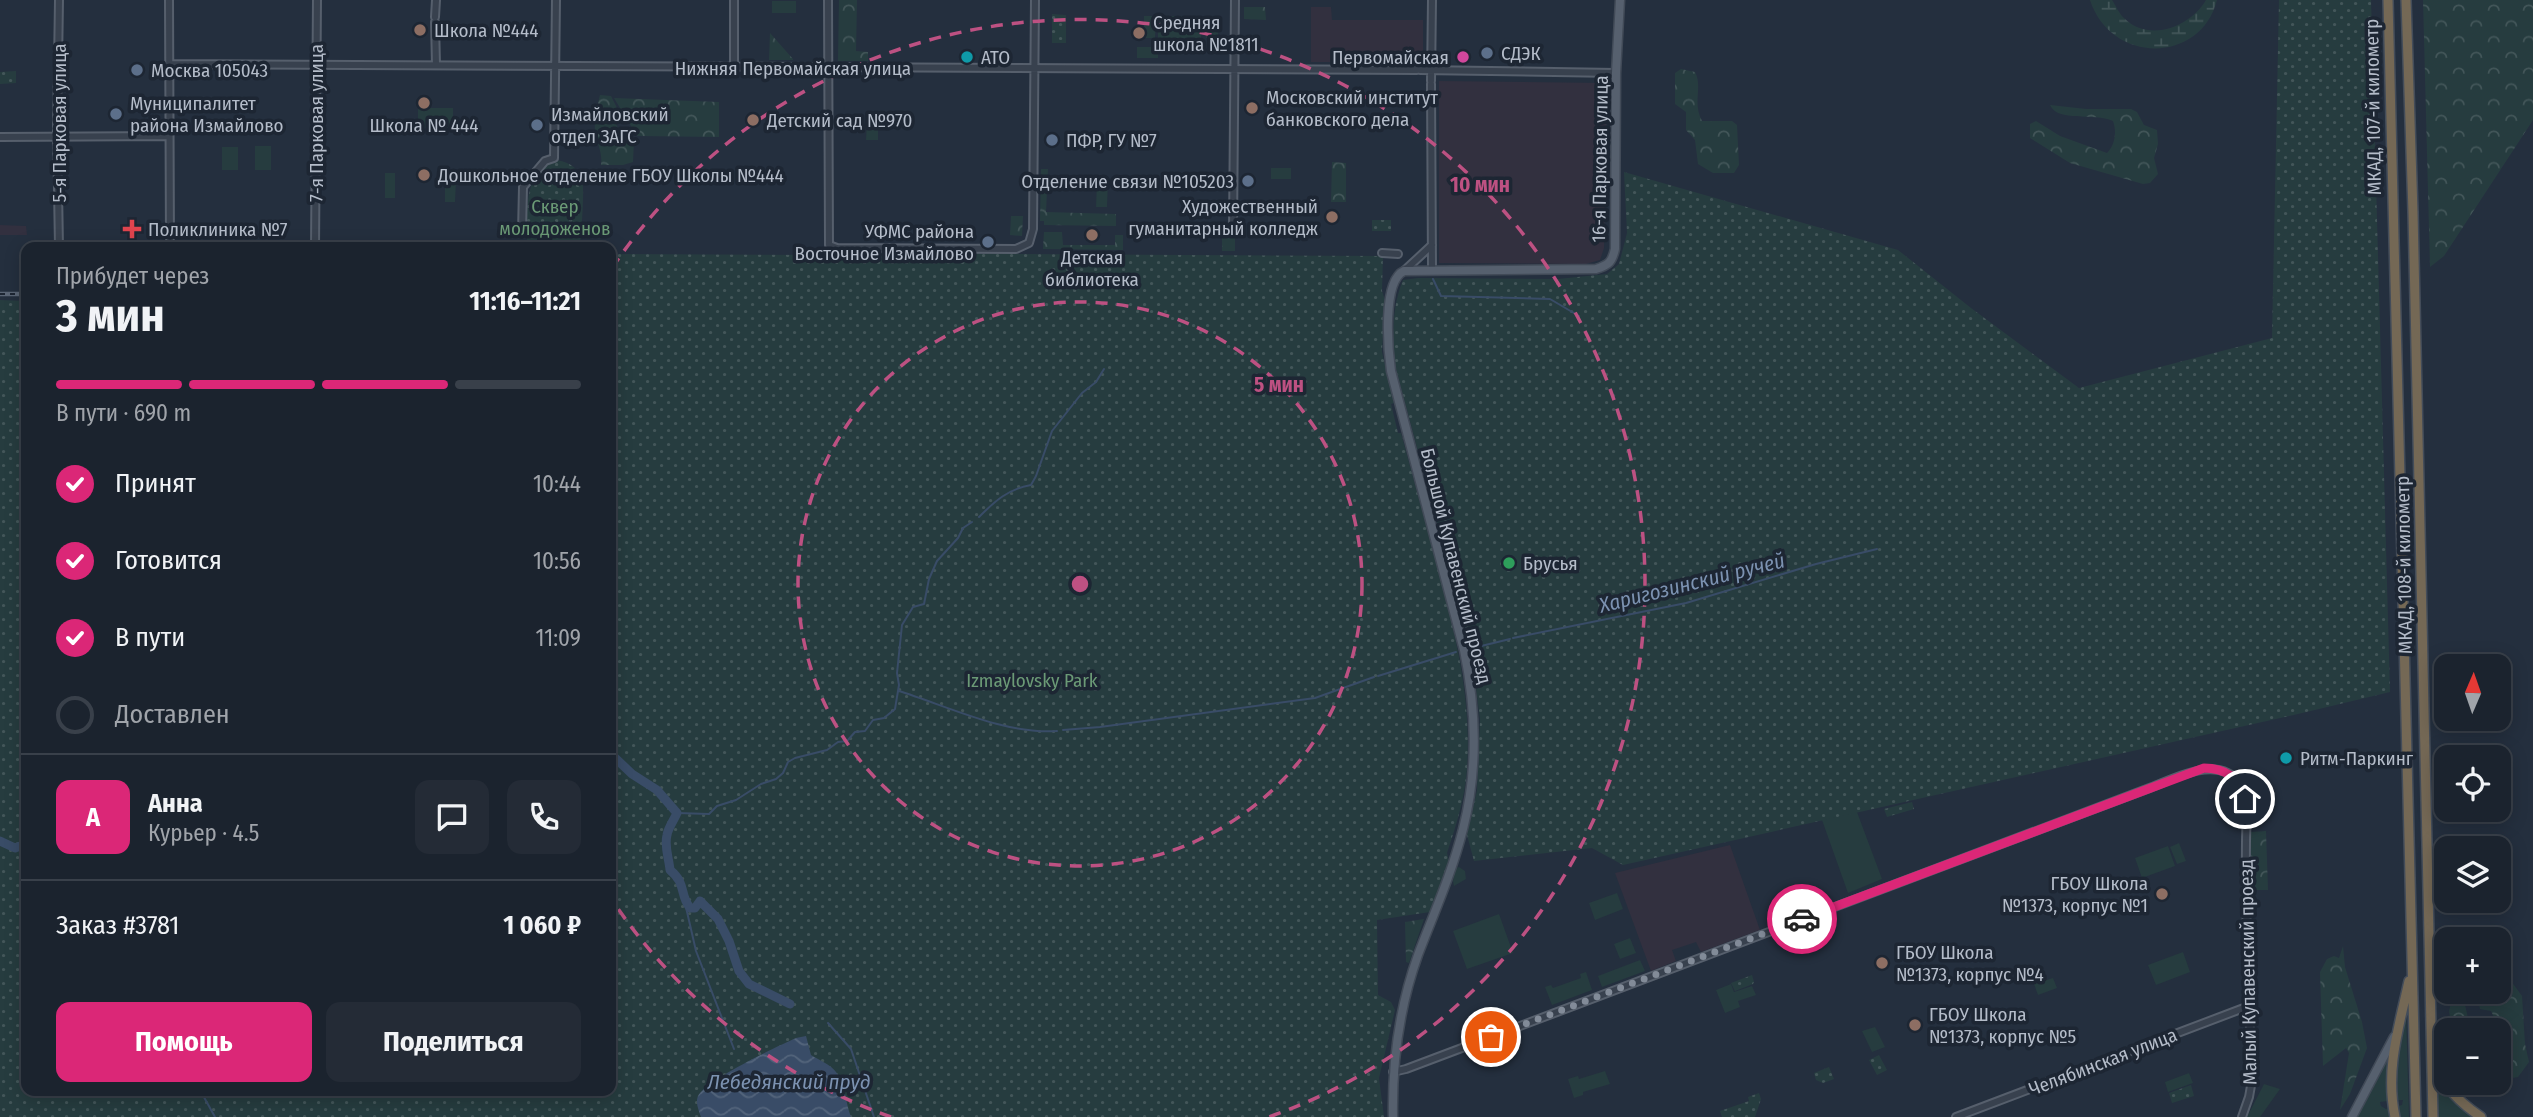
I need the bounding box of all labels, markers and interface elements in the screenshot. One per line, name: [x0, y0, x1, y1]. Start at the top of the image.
place label: Средняя школа №1811: [1153, 11, 1259, 56]
place label: Школа №444: [434, 19, 538, 42]
street label: МКАД, 107-й километр: [2360, 19, 2386, 195]
marker: Школа №444: [412, 22, 428, 38]
marker: Средняя школа №1811: [1131, 25, 1147, 41]
place label: СДЭК: [1501, 42, 1541, 65]
street label: 5-я Парковая улица: [48, 43, 71, 203]
street label: 7-я Парковая улица: [305, 44, 328, 202]
marker: СДЭК: [1479, 45, 1495, 61]
place label: АТО: [981, 46, 1010, 69]
place label: Первомайская: [1332, 46, 1449, 69]
marker: АТО: [959, 49, 975, 65]
marker: Первомайская: [1455, 49, 1471, 65]
street label: Нижняя Первомайская улица: [675, 57, 911, 80]
place label: Москва 105043: [151, 59, 268, 82]
marker: Москва 105043: [129, 62, 145, 78]
street label: 16-я Парковая улица: [1587, 75, 1613, 243]
place label: Московский институт банковского дела: [1266, 86, 1438, 131]
place label: Муниципалитет района Измайлово: [130, 92, 284, 137]
marker: Школа № 444: [416, 95, 432, 111]
marker: Московский институт банковского дела: [1244, 100, 1260, 116]
place label: Измайловский отдел ЗАГС: [551, 103, 669, 148]
marker: Муниципалитет района Измайлово: [108, 106, 124, 122]
place label: Детский сад №970: [766, 109, 912, 132]
marker: Детский сад №970: [745, 112, 761, 128]
place label: Школа № 444: [370, 114, 478, 137]
marker: Измайловский отдел ЗАГС: [529, 117, 545, 133]
place label: ПФР, ГУ №7: [1066, 129, 1157, 152]
marker: ПФР, ГУ №7: [1044, 132, 1060, 148]
place label: Дошкольное отделение ГБОУ Школы №444: [437, 164, 784, 187]
marker: Дошкольное отделение ГБОУ Школы №444: [416, 167, 432, 183]
place label: Отделение связи №105203: [1021, 170, 1234, 193]
text: 10 мин: [1450, 172, 1510, 198]
marker: Отделение связи №105203: [1240, 173, 1256, 189]
park label: Сквер молодоженов: [499, 195, 611, 240]
place label: Художественный гуманитарный колледж: [1128, 195, 1318, 240]
marker: Художественный гуманитарный колледж: [1324, 209, 1340, 225]
place label: Поликлиника №7: [148, 218, 288, 241]
marker: Поликлиника №7: [122, 219, 142, 239]
place label: УФМС района Восточное Измайлово: [795, 220, 974, 265]
marker: Детская библиотека: [1084, 227, 1100, 243]
marker: УФМС района Восточное Измайлово: [980, 234, 996, 250]
place label: Детская библиотека: [1045, 246, 1139, 291]
text: Прибудет через: [56, 262, 209, 290]
text: 11:16–11:21: [469, 286, 581, 317]
text: 3 мин: [56, 288, 165, 343]
text: 5 мин: [1254, 372, 1304, 398]
text: В пути · 690 m: [56, 399, 191, 427]
street label: Большой Купавенский проезд: [1416, 446, 1496, 686]
icon: check: [56, 465, 94, 503]
text: Принят: [115, 468, 196, 499]
text: 10:44: [533, 470, 581, 498]
street label: МКАД, 108-й километр: [2391, 476, 2417, 654]
icon: check: [56, 542, 94, 580]
text: Готовится: [115, 545, 222, 576]
text: 10:56: [533, 547, 581, 575]
water label: Харигозинский ручей: [1596, 547, 1788, 619]
place label: Брусья: [1523, 552, 1578, 575]
marker: Брусья: [1501, 555, 1517, 571]
centre of rings: [1068, 572, 1092, 596]
icon: check: [56, 619, 94, 657]
text: В пути: [115, 622, 185, 653]
text: 11:09: [536, 624, 581, 652]
north arrow: [2434, 654, 2511, 732]
map controls: [2434, 654, 2511, 1095]
park label: Izmaylovsky Park: [966, 669, 1098, 692]
text: Доставлен: [115, 699, 230, 730]
button: locate: [2434, 745, 2511, 822]
place label: Ритм-Паркинг: [2300, 747, 2414, 770]
marker: Ритм-Паркинг: [2278, 750, 2294, 766]
pin: [2215, 769, 2275, 829]
button: chat: [415, 780, 489, 854]
button: phone: [507, 780, 581, 854]
icon: home: [2226, 780, 2264, 818]
text: Анна: [148, 788, 203, 819]
text: А: [86, 802, 100, 833]
text: Курьер · 4.5: [148, 819, 259, 847]
button: layers: [2434, 836, 2511, 913]
street label: Малый Купавенский проезд: [2235, 859, 2261, 1085]
place label: ГБОУ Школа №1373, корпус №1: [2002, 872, 2148, 917]
courier: [1767, 884, 1837, 954]
marker: ГБОУ Школа №1373, корпус №1: [2154, 886, 2170, 902]
icon: car: [1783, 900, 1821, 938]
text: Заказ #3781: [56, 910, 179, 941]
text: 1 060 ₽: [503, 910, 581, 941]
button: +: [2434, 927, 2511, 1004]
place label: ГБОУ Школа №1373, корпус №4: [1896, 941, 2044, 986]
marker: ГБОУ Школа №1373, корпус №4: [1874, 955, 1890, 971]
button: Помощь: [56, 1002, 312, 1082]
button: Поделиться: [326, 1002, 581, 1082]
place label: ГБОУ Школа №1373, корпус №5: [1929, 1003, 2076, 1048]
pin: [1461, 1007, 1521, 1067]
marker: ГБОУ Школа №1373, корпус №5: [1907, 1017, 1923, 1033]
icon: bag: [1472, 1018, 1510, 1056]
button: −: [2434, 1018, 2511, 1095]
street label: Челябинская улица: [2026, 1023, 2180, 1101]
water label: Лебедянский пруд: [706, 1069, 871, 1095]

